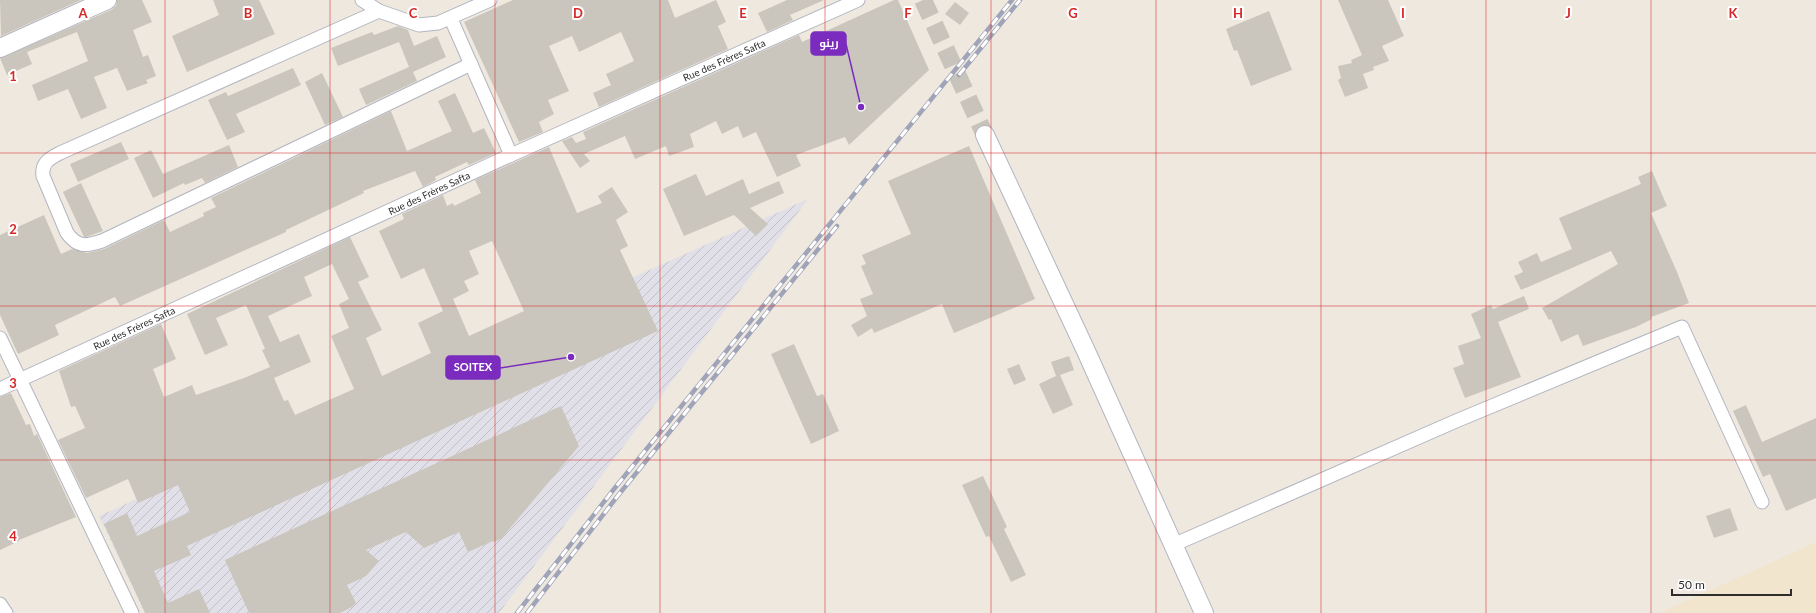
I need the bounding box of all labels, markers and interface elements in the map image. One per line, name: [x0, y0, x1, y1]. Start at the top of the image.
text: A: [77, 5, 88, 21]
text: B: [244, 5, 253, 21]
text: C: [409, 5, 418, 21]
text: D: [573, 5, 583, 21]
text: E: [739, 5, 747, 21]
text: F: [904, 5, 912, 21]
text: G: [1068, 5, 1078, 21]
text: H: [1233, 5, 1243, 21]
text: I: [1401, 5, 1405, 21]
text: J: [1565, 5, 1571, 21]
text: K: [1729, 5, 1739, 21]
callout: رينو: [811, 32, 846, 55]
street label: Rue des Frères Safta: [681, 36, 767, 84]
text: رينو: [820, 36, 838, 51]
text: 1: [9, 68, 17, 84]
street label: Rue des Frères Safta: [386, 169, 472, 217]
text: 2: [9, 221, 17, 237]
street label: Rue des Frères Safta: [91, 304, 177, 352]
callout: SOITEX: [446, 356, 500, 379]
text: SOITEX: [454, 360, 493, 373]
text: 3: [9, 375, 17, 391]
text: 4: [9, 528, 17, 544]
scale bar: [1672, 571, 1791, 597]
text: 50 m: [1678, 577, 1705, 592]

